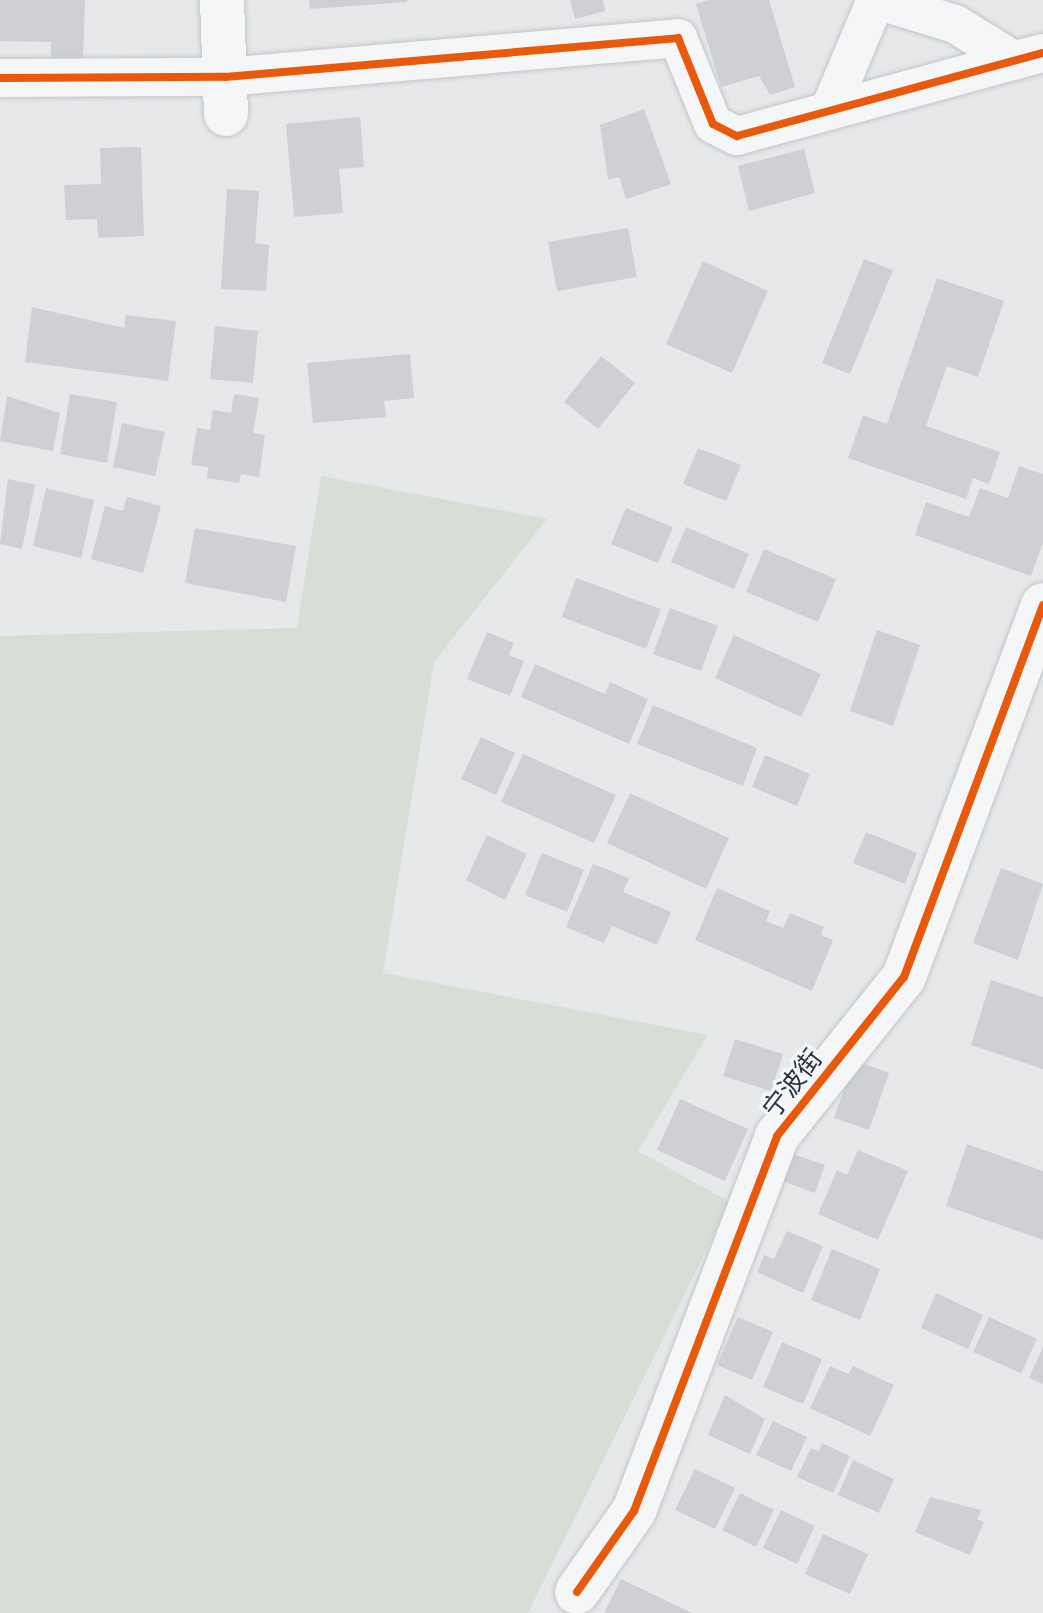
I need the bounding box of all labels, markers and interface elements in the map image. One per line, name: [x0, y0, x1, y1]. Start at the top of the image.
street label: 宁波街: [757, 1044, 829, 1124]

